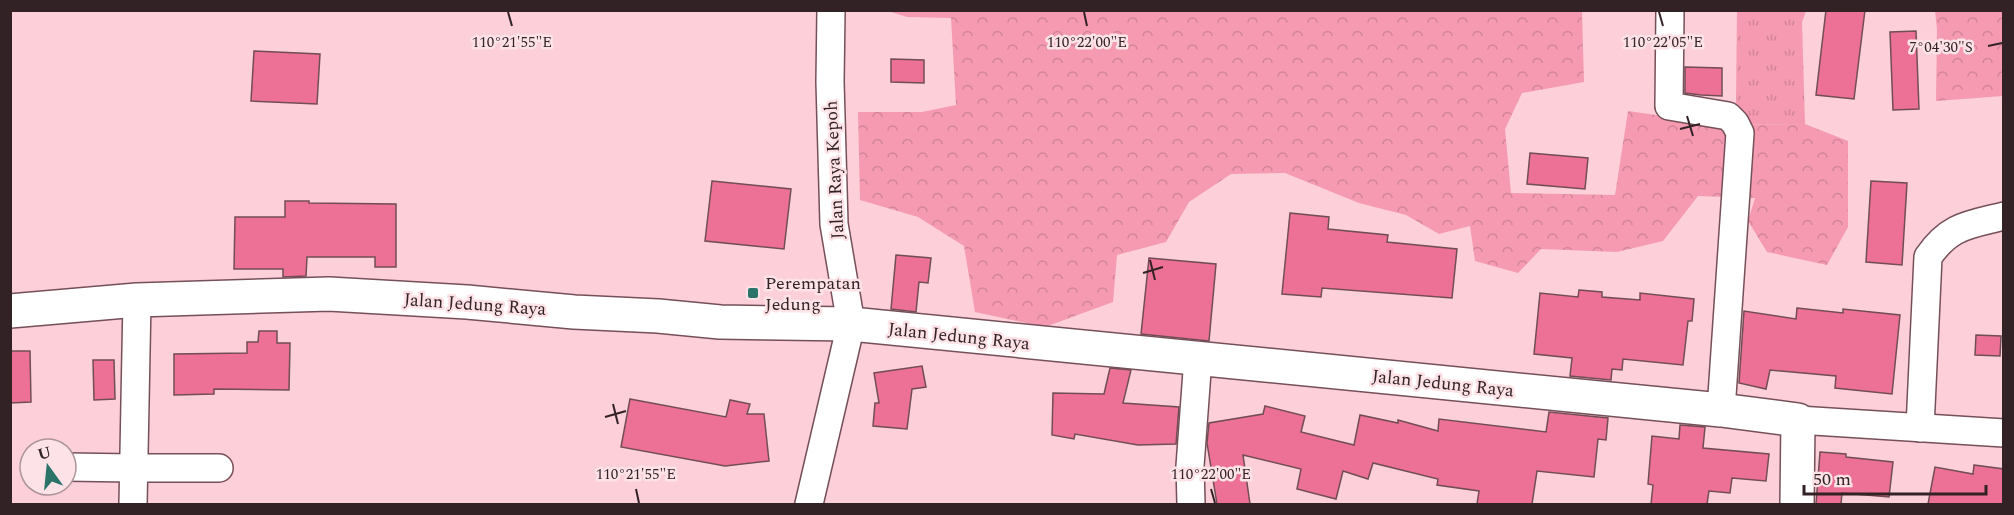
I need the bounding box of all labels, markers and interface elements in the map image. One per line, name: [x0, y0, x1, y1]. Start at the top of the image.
text: 110°21'55"E: [472, 31, 552, 54]
text: 110°22'00"E: [1047, 31, 1127, 54]
text: 110°22'05"E: [1623, 31, 1703, 54]
text: 7°04'30"S: [1909, 36, 1973, 59]
street label: Jalan Raya Kepoh: [817, 100, 852, 240]
place label: Perempatan Jedung: [765, 270, 861, 318]
street label: Jalan Jedung Raya: [403, 286, 547, 323]
marker: Perempatan Jedung: [746, 286, 760, 300]
street label: Jalan Jedung Raya: [887, 316, 1032, 357]
street label: Jalan Jedung Raya: [1371, 363, 1516, 404]
north arrow: [18, 437, 78, 497]
text: U: [35, 440, 54, 467]
scale bar: [1804, 458, 1986, 496]
text: 110°21'55"E: [596, 463, 676, 486]
text: 110°22'00"E: [1171, 463, 1251, 486]
text: 50 m: [1813, 466, 1851, 493]

